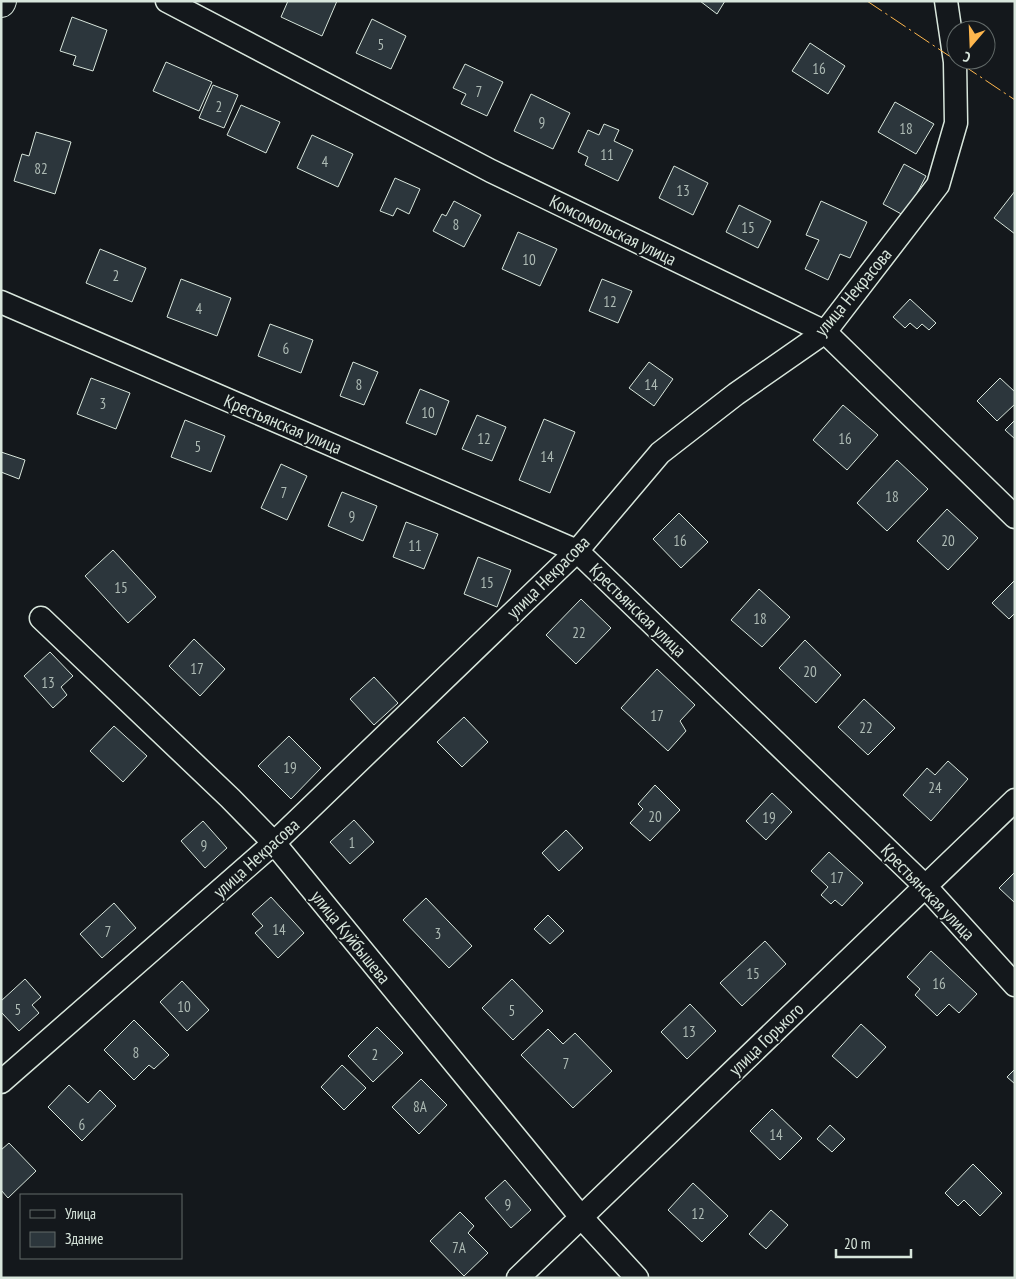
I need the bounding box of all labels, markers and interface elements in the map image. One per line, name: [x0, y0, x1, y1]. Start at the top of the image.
north arrow: [946, 20, 996, 70]
house number: 5: [378, 35, 384, 54]
text: С: [960, 48, 973, 67]
house number: 16: [812, 59, 826, 78]
house number: 7: [476, 82, 482, 101]
house number: 2: [216, 97, 222, 116]
house number: 9: [539, 113, 545, 132]
house number: 18: [899, 119, 913, 138]
house number: 11: [600, 145, 614, 164]
house number: 4: [322, 152, 329, 171]
house number: 82: [34, 159, 48, 178]
house number: 13: [676, 181, 690, 200]
street label: Комсомольская улица: [546, 189, 680, 271]
house number: 8: [453, 215, 459, 234]
house number: 15: [741, 218, 755, 237]
street label: улица Некрасова: [809, 243, 897, 341]
house number: 10: [522, 250, 536, 269]
house number: 2: [113, 266, 119, 285]
house number: 12: [603, 292, 617, 311]
house number: 4: [196, 299, 203, 318]
house number: 6: [283, 339, 290, 358]
house number: 8: [356, 375, 362, 394]
house number: 14: [644, 375, 658, 394]
street label: Крестьянская улица: [221, 389, 345, 459]
house number: 3: [100, 394, 106, 413]
house number: 10: [421, 403, 435, 422]
house number: 12: [477, 429, 491, 448]
house number: 16: [838, 429, 852, 448]
house number: 5: [195, 437, 201, 456]
house number: 14: [540, 447, 554, 466]
house number: 7: [281, 483, 287, 502]
house number: 18: [885, 487, 899, 506]
house number: 9: [349, 507, 355, 526]
street label: улица Некрасова: [502, 531, 594, 623]
house number: 16: [673, 531, 687, 550]
house number: 20: [941, 531, 955, 550]
house number: 11: [408, 536, 422, 555]
street label: Крестьянская улица: [585, 558, 691, 662]
house number: 15: [480, 573, 494, 592]
house number: 15: [114, 578, 128, 597]
house number: 18: [753, 609, 767, 628]
house number: 22: [572, 623, 586, 642]
house number: 17: [190, 659, 204, 678]
house number: 20: [803, 662, 817, 681]
house number: 13: [41, 673, 55, 692]
house number: 17: [650, 706, 664, 725]
house number: 22: [859, 718, 873, 737]
house number: 19: [283, 758, 297, 777]
house number: 24: [928, 778, 942, 797]
house number: 20: [648, 807, 662, 826]
house number: 19: [762, 808, 776, 827]
street label: улица Некрасова: [208, 813, 304, 903]
house number: 1: [349, 833, 355, 852]
house number: 9: [201, 836, 207, 855]
street label: Крестьянская улица: [876, 839, 980, 945]
house number: 17: [830, 868, 844, 887]
street label: улица Куйбышева: [306, 885, 396, 989]
house number: 14: [272, 920, 286, 939]
house number: 7: [105, 922, 111, 941]
house number: 3: [435, 924, 441, 943]
house number: 15: [746, 964, 760, 983]
house number: 16: [932, 974, 946, 993]
house number: 10: [177, 997, 191, 1016]
street label: улица Горького: [724, 997, 808, 1080]
house number: 5: [15, 1000, 21, 1019]
house number: 5: [509, 1001, 515, 1020]
house number: 13: [682, 1022, 696, 1041]
house number: 8: [133, 1043, 139, 1062]
house number: 2: [372, 1045, 378, 1064]
house number: 7: [563, 1054, 569, 1073]
house number: 8А: [413, 1097, 428, 1116]
house number: 6: [79, 1115, 86, 1134]
house number: 14: [769, 1125, 783, 1144]
legend: [20, 1194, 182, 1259]
house number: 9: [505, 1195, 511, 1214]
text: Улица: [65, 1204, 96, 1223]
house number: 12: [691, 1204, 705, 1223]
scale bar: [836, 1226, 911, 1258]
text: Здание: [65, 1229, 103, 1248]
text: 20 m: [844, 1234, 870, 1253]
house number: 7А: [452, 1238, 467, 1257]

